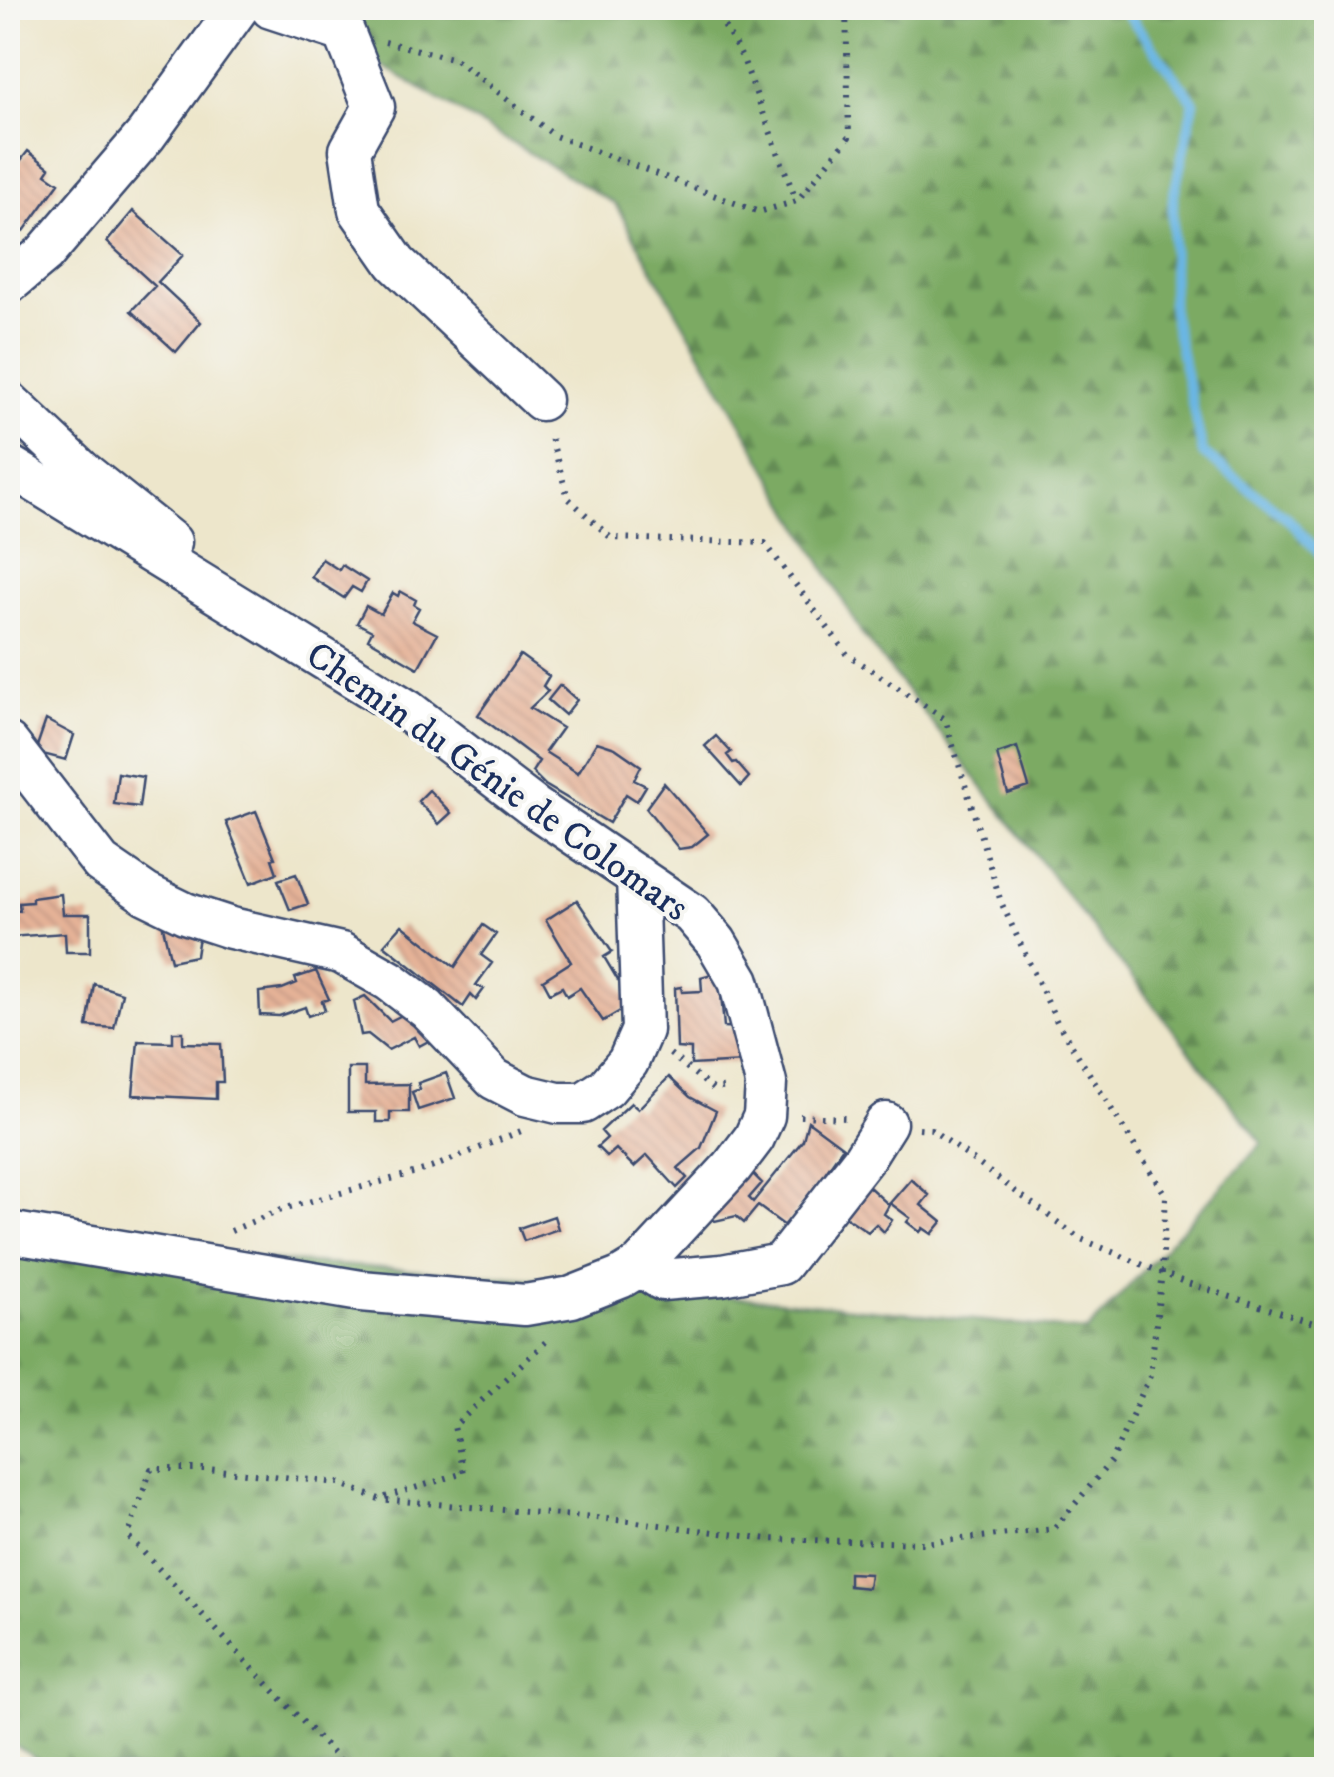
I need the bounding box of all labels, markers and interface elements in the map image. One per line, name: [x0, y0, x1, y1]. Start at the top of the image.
street label: Chemin du Génie de Colomars: [296, 632, 698, 932]

